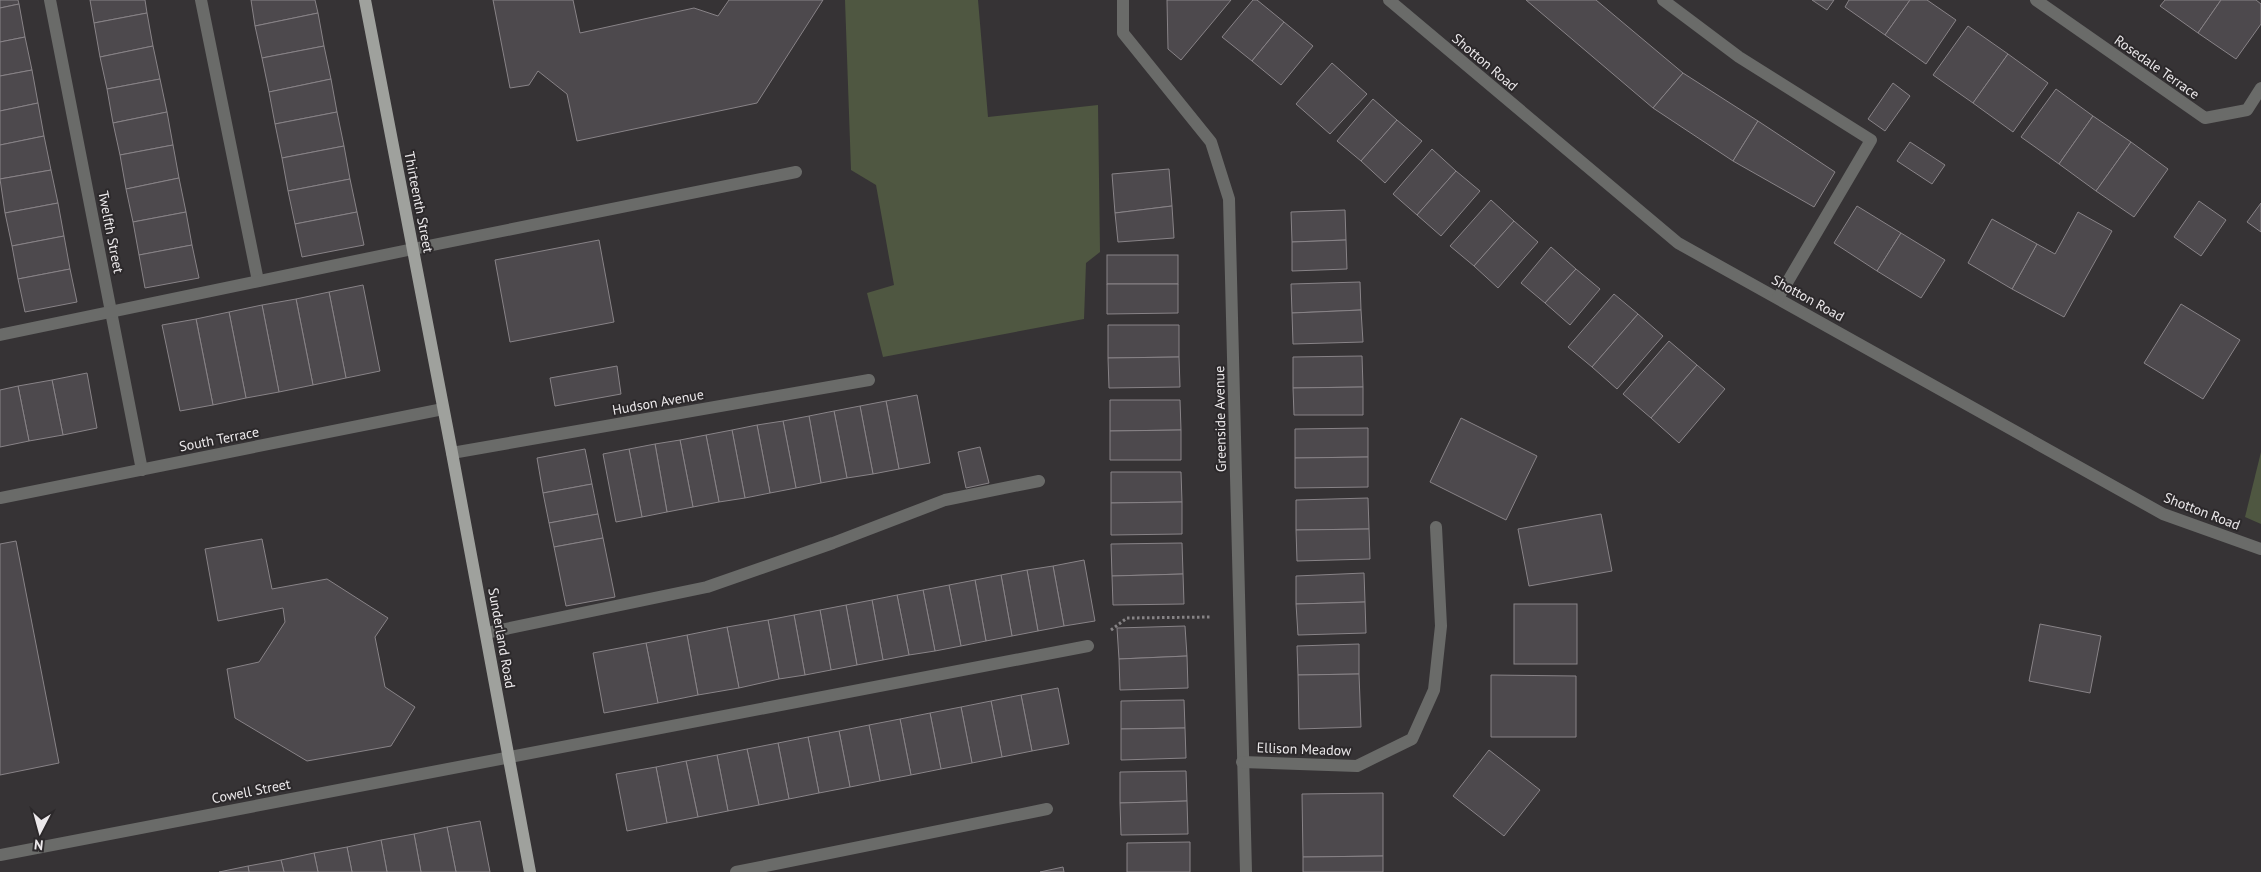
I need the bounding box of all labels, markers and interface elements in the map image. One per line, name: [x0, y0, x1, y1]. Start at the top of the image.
street label: Shotton Road: [1448, 29, 1522, 95]
street label: Rosedale Terrace: [2111, 31, 2203, 103]
street label: Thirteenth Street: [400, 150, 438, 254]
street label: Twelfth Street: [94, 189, 128, 275]
street label: Shotton Road: [1768, 271, 1848, 325]
street label: Greenside Avenue: [1210, 366, 1230, 472]
street label: Hudson Avenue: [611, 385, 705, 419]
street label: South Terrace: [178, 422, 260, 456]
street label: Shotton Road: [2161, 488, 2243, 534]
street label: Sunderland Road: [484, 586, 520, 690]
street label: Ellison Meadow: [1256, 738, 1352, 760]
street label: Cowell Street: [210, 775, 292, 807]
north arrow: [15, 807, 65, 857]
text: N: [33, 835, 44, 854]

